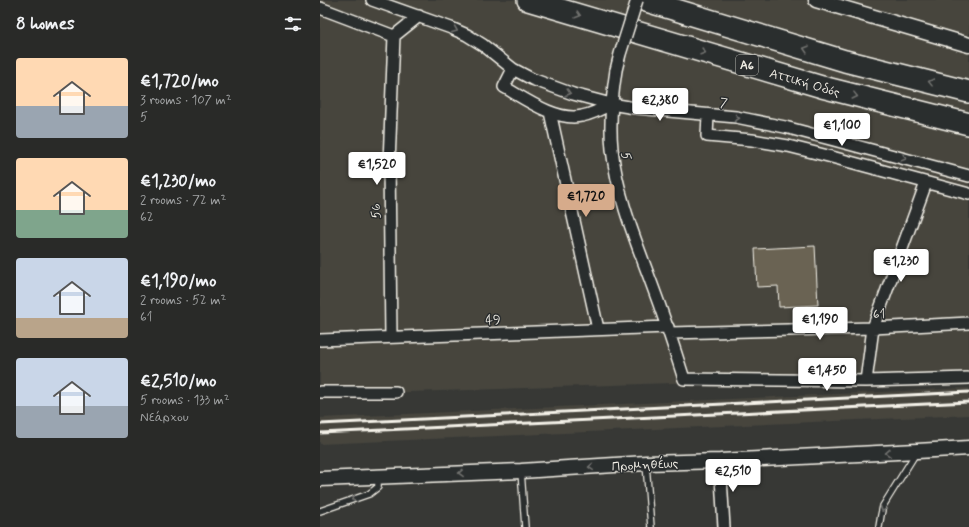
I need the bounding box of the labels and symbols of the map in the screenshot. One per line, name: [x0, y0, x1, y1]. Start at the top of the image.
one-way arrow: [575, 10, 582, 19]
one-way arrow: [451, 26, 458, 34]
one-way arrow: [802, 45, 809, 54]
one-way arrow: [699, 47, 706, 56]
road number: Α6: [736, 55, 758, 75]
street label: Αττική Οδός: [767, 65, 842, 102]
one-way arrow: [928, 79, 934, 87]
one-way arrow: [564, 88, 571, 96]
pin: €2,380: [627, 88, 693, 122]
one-way arrow: [852, 91, 858, 99]
street label: 7: [719, 95, 729, 112]
one-way arrow: [734, 113, 741, 122]
pin: €1,100: [809, 113, 875, 147]
street label: 5: [617, 151, 635, 161]
pin: €1,520: [344, 152, 410, 186]
one-way arrow: [901, 154, 908, 162]
pin: €1,720: [553, 184, 619, 218]
street label: 56: [368, 203, 385, 219]
pin: €1,230: [868, 249, 934, 283]
street label: 61: [873, 306, 885, 323]
pin: €1,190: [787, 307, 853, 341]
street label: 49: [485, 312, 501, 329]
pin: €1,450: [794, 358, 860, 392]
one-way arrow: [885, 448, 891, 457]
street label: Προμηθέως: [611, 455, 679, 476]
pin: €2,510: [700, 459, 766, 493]
one-way arrow: [587, 462, 594, 471]
one-way arrow: [458, 469, 464, 478]
one-way arrow: [351, 494, 358, 503]
one-way arrow: [879, 505, 887, 512]

